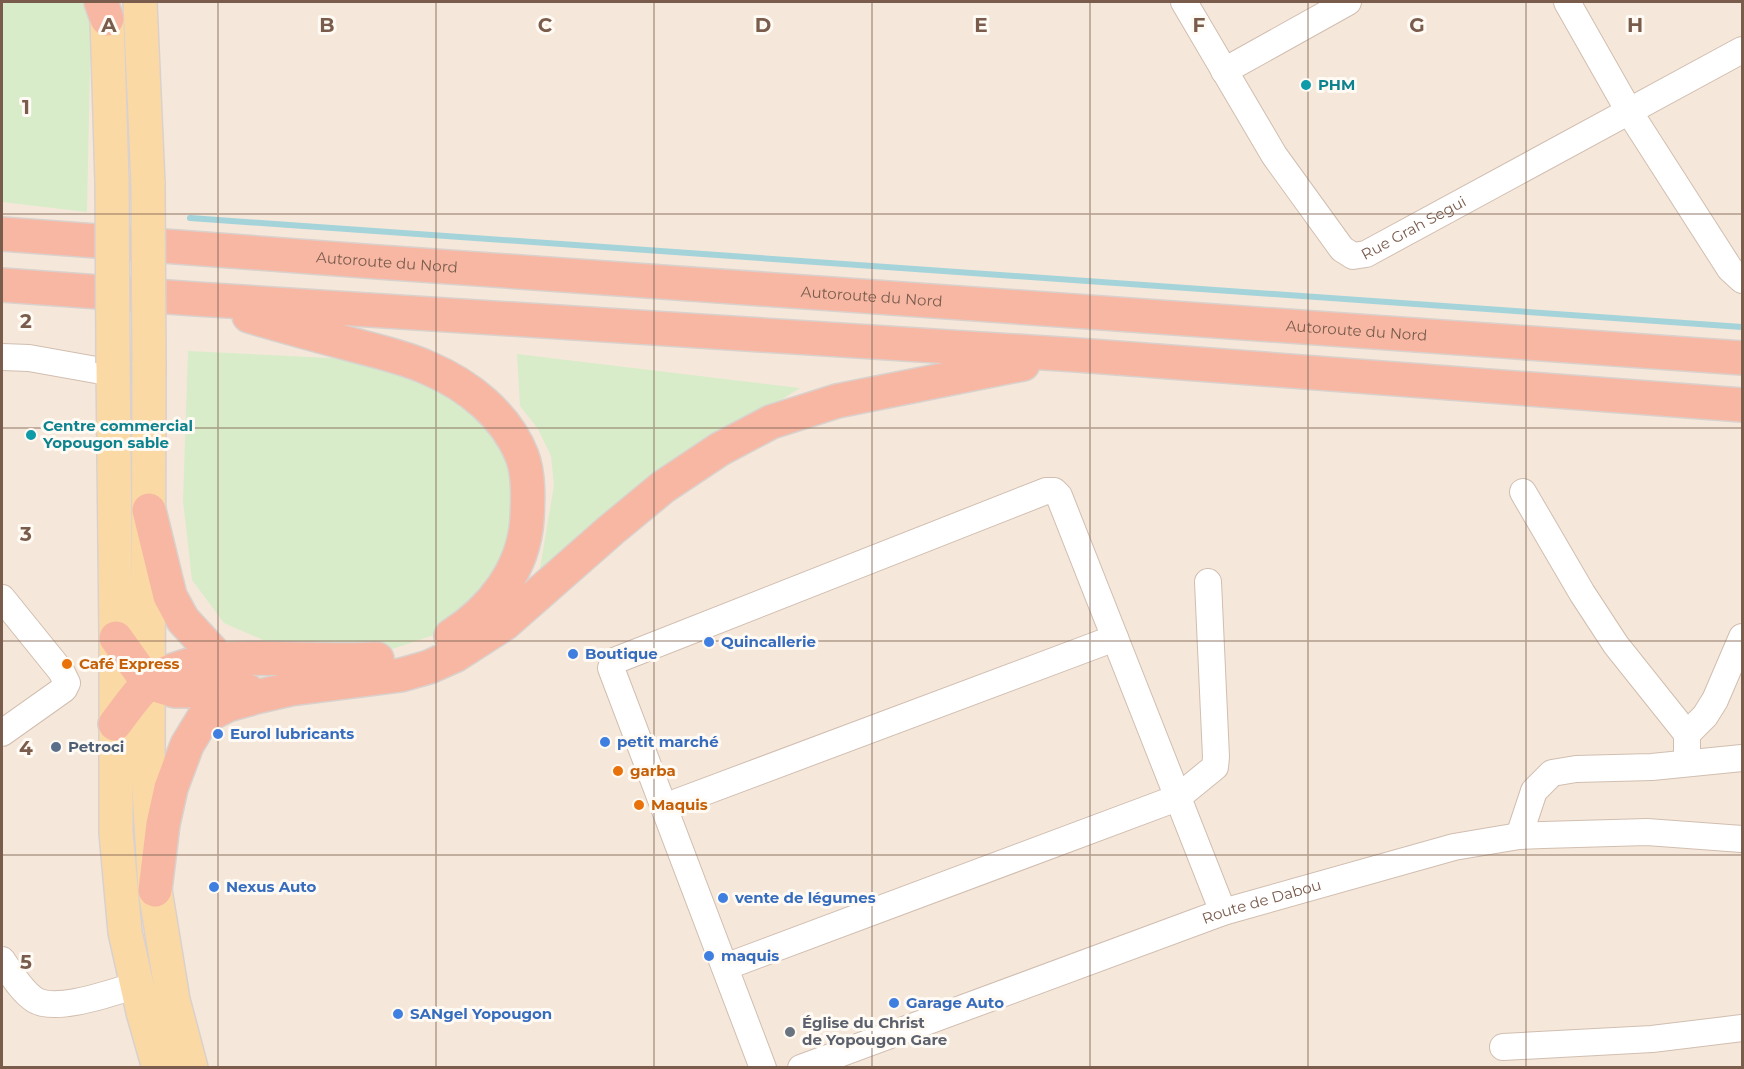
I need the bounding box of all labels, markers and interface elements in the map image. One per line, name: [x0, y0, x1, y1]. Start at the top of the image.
text: A: [100, 13, 117, 37]
text: B: [319, 13, 335, 37]
text: C: [538, 13, 553, 37]
text: D: [755, 13, 771, 37]
text: E: [974, 13, 988, 37]
text: F: [1193, 13, 1206, 37]
text: G: [1409, 13, 1425, 37]
text: H: [1627, 13, 1643, 37]
place label: PHM: [1318, 75, 1355, 94]
marker: PHM: [1299, 78, 1313, 92]
text: 1: [22, 95, 30, 119]
street label: Rue Grah Segui: [1358, 192, 1469, 264]
street label: Autoroute du Nord: [316, 247, 458, 277]
street label: Autoroute du Nord: [800, 282, 943, 311]
text: 2: [20, 309, 32, 333]
street label: Autoroute du Nord: [1285, 316, 1428, 345]
place label: Centre commercial Yopougon sable: [42, 416, 193, 452]
marker: Centre commercial Yopougon sable: [24, 428, 38, 442]
text: 3: [19, 522, 32, 546]
place label: Quincallerie: [721, 632, 816, 651]
marker: Quincallerie: [702, 635, 716, 649]
place label: Boutique: [585, 644, 658, 663]
marker: Boutique: [566, 647, 580, 661]
place label: Café Express: [79, 654, 179, 673]
marker: Café Express: [60, 657, 74, 671]
place label: Eurol lubricants: [230, 724, 354, 743]
marker: Eurol lubricants: [211, 727, 225, 741]
place label: petit marché: [617, 732, 719, 751]
marker: petit marché: [598, 735, 612, 749]
text: 4: [19, 736, 33, 760]
place label: Petroci: [68, 737, 124, 756]
marker: Petroci: [49, 740, 63, 754]
place label: garba: [630, 761, 676, 780]
marker: garba: [611, 764, 625, 778]
place label: Maquis: [651, 795, 708, 814]
marker: Maquis: [632, 798, 646, 812]
street label: Route de Dabou: [1199, 875, 1323, 928]
place label: Nexus Auto: [226, 877, 317, 896]
marker: Nexus Auto: [207, 880, 221, 894]
place label: vente de légumes: [734, 888, 876, 907]
marker: vente de légumes: [716, 891, 730, 905]
place label: maquis: [721, 946, 779, 965]
marker: maquis: [702, 949, 716, 963]
text: 5: [20, 950, 32, 974]
place label: Garage Auto: [906, 993, 1004, 1012]
marker: Garage Auto: [887, 996, 901, 1010]
place label: SANgel Yopougon: [410, 1004, 552, 1023]
marker: SANgel Yopougon: [391, 1007, 405, 1021]
place label: Église du Christ de Yopougon Gare: [802, 1013, 947, 1049]
marker: Église du Christ de Yopougon Gare: [783, 1025, 797, 1039]

